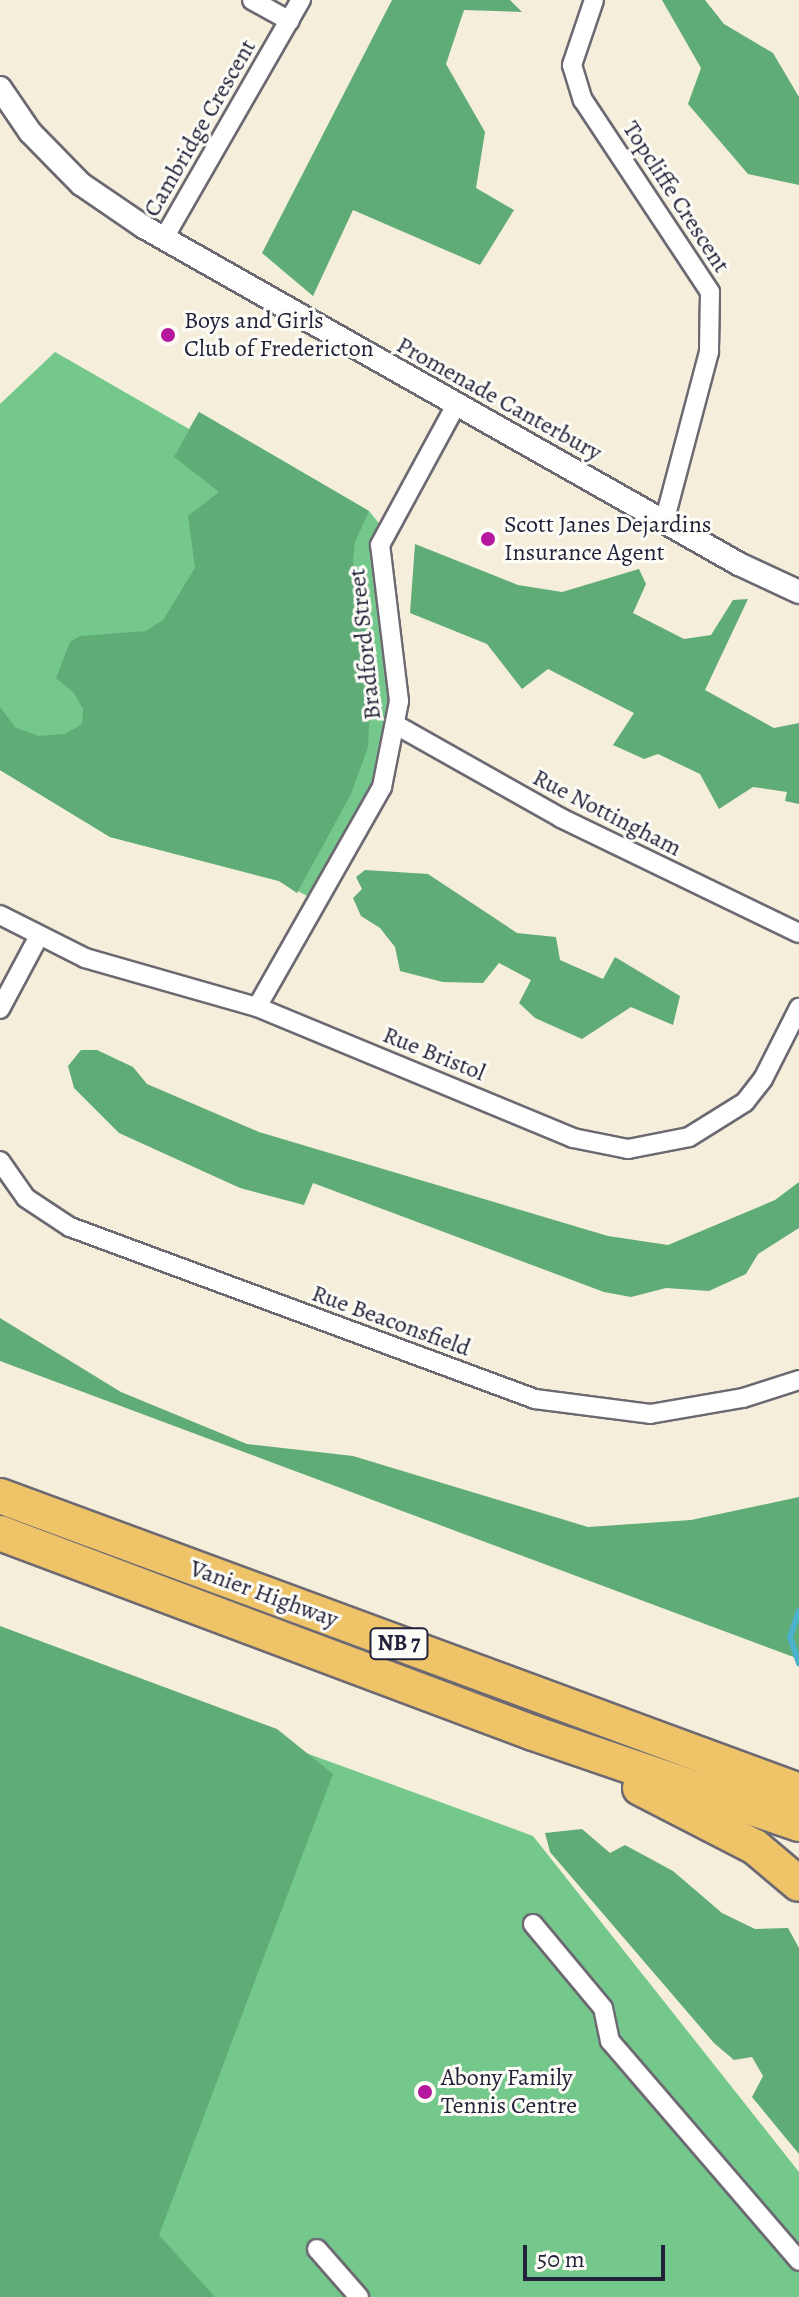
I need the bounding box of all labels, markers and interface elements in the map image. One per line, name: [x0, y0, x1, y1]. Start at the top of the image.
street label: Cambridge Crescent: [137, 34, 263, 222]
street label: Topcliffe Crescent: [616, 116, 736, 278]
place label: Boys and Girls Club of Fredericton: [184, 307, 374, 363]
marker: Boys and Girls Club of Fredericton: [159, 326, 177, 344]
street label: Promenade Canterbury: [391, 331, 607, 467]
place label: Scott Janes Dejardins Insurance Agent: [504, 511, 711, 567]
marker: Scott Janes Dejardins Insurance Agent: [479, 530, 497, 548]
street label: Bradford Street: [343, 567, 387, 721]
street label: Rue Nottingham: [528, 763, 686, 863]
street label: Rue Bristol: [379, 1020, 489, 1088]
street label: Rue Beaconsfield: [308, 1279, 474, 1363]
street label: Vanier Highway: [186, 1554, 342, 1634]
road number: NB 7: [369, 1626, 429, 1662]
place label: Abony Family Tennis Centre: [441, 2064, 577, 2120]
marker: Abony Family Tennis Centre: [416, 2083, 434, 2101]
scale bar: [527, 2229, 669, 2279]
text: 50 m: [537, 2243, 585, 2275]

